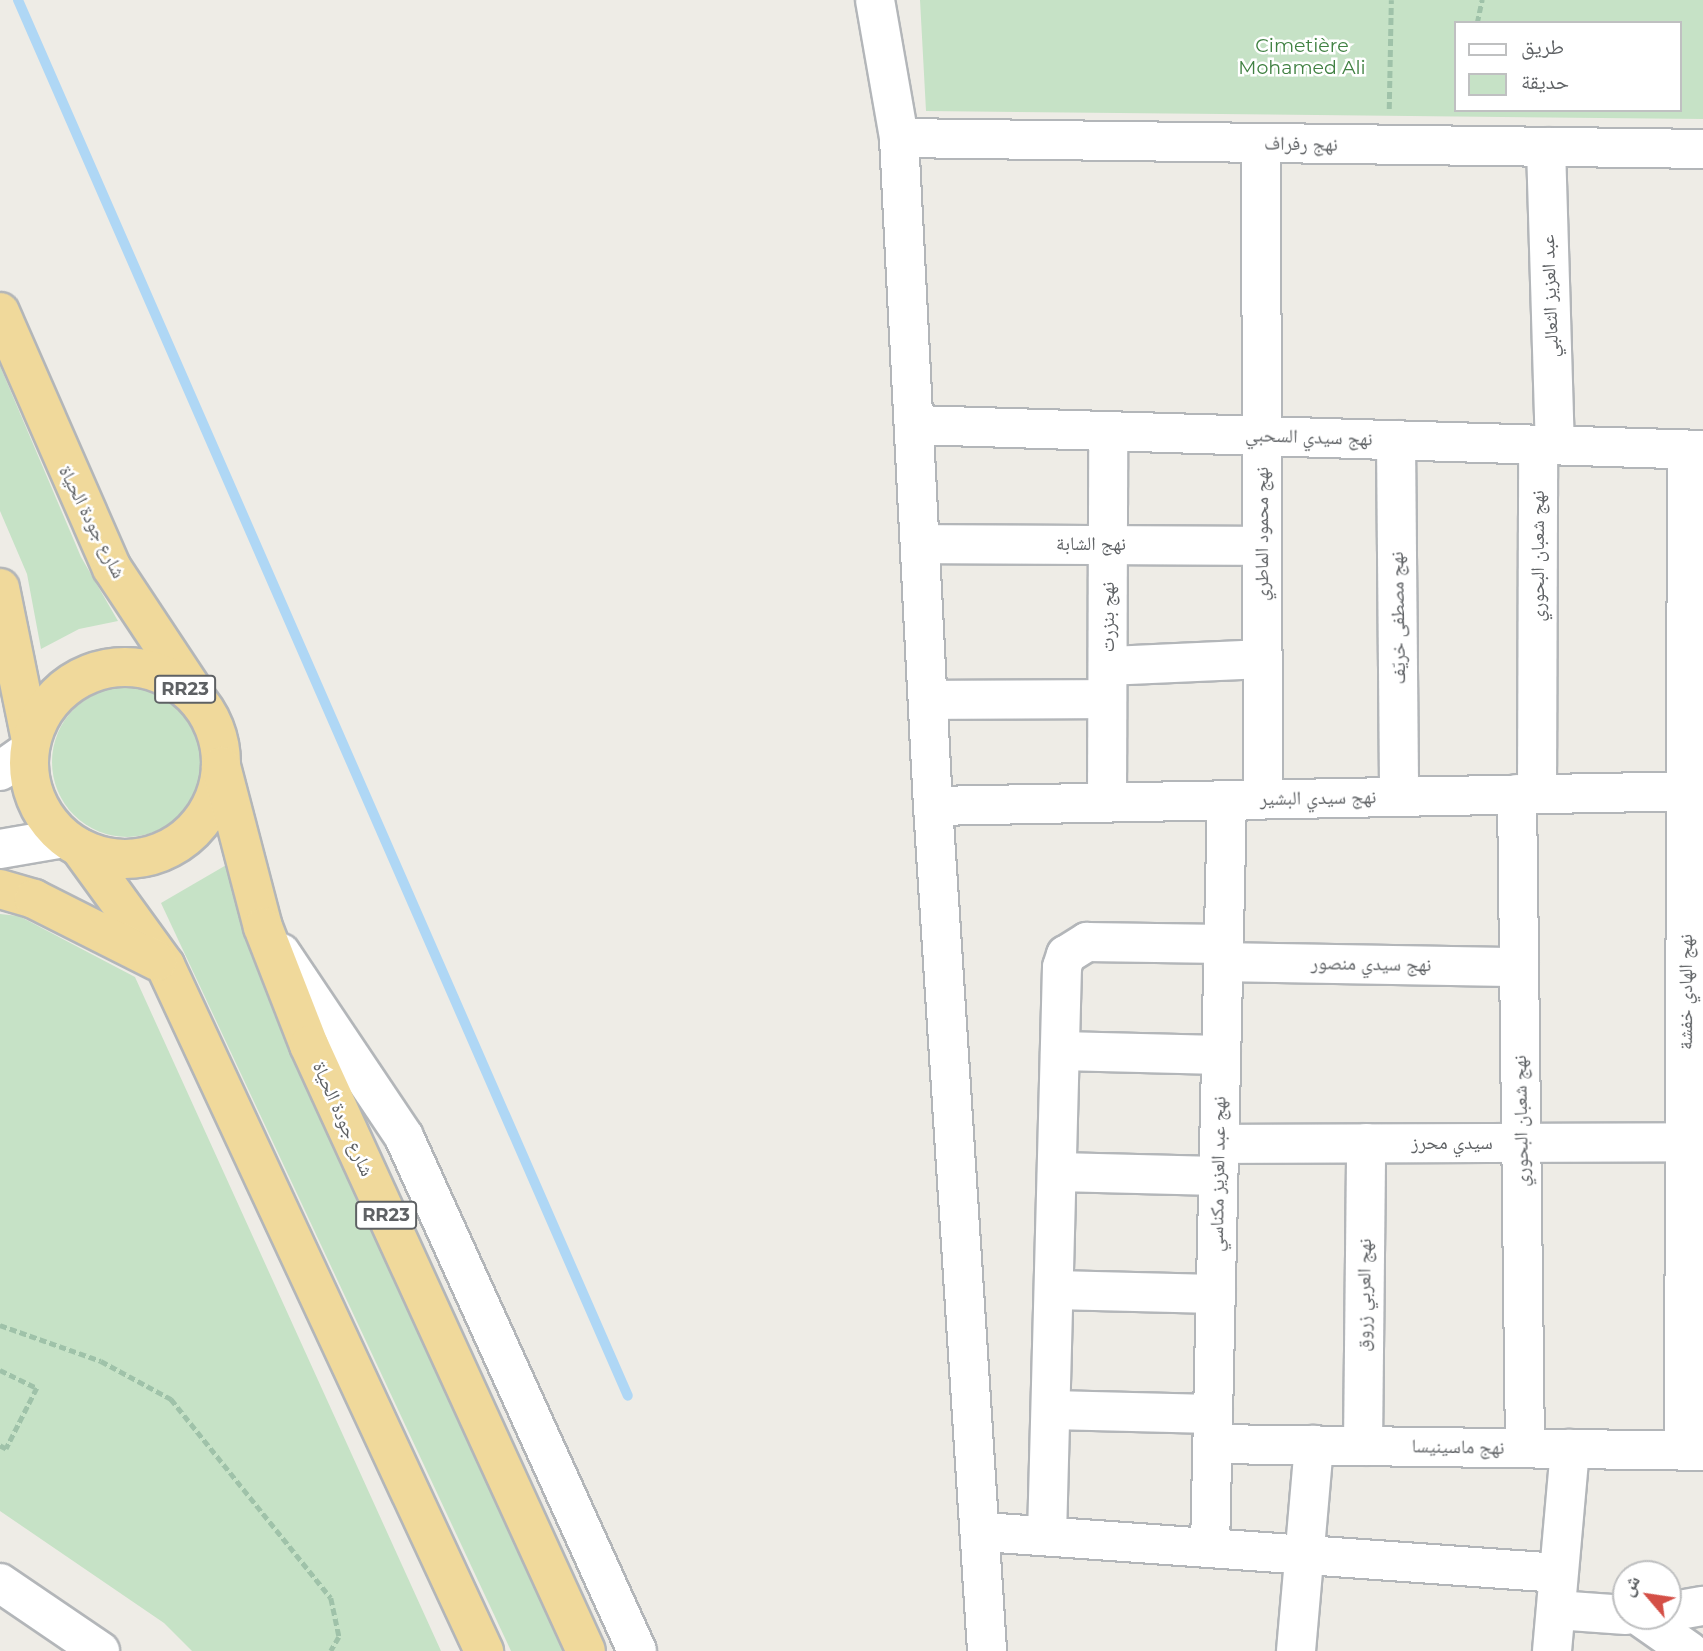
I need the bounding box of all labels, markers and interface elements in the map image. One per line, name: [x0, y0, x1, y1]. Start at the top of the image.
legend: [1454, 21, 1682, 112]
text: طريق: [1521, 34, 1564, 59]
park label: Cimetière Mohamed Ali: [1238, 35, 1366, 79]
text: حديقة: [1521, 69, 1569, 94]
street label: نهج رفراف: [1264, 132, 1338, 156]
street label: عبد العزيز الثعالبي: [1536, 234, 1564, 358]
street label: نهج سيدي السحبي: [1245, 423, 1373, 451]
street label: شارع جودة الحياة: [54, 462, 130, 582]
street label: نهج محمود الماطري: [1251, 467, 1273, 601]
street label: نهج شعبان البحوري: [1527, 490, 1549, 622]
street label: نهج الشابة: [1056, 533, 1126, 555]
street label: نهج مصطفى خريّف: [1385, 551, 1411, 685]
street label: نهج بنزرت: [1097, 582, 1119, 652]
road number: RR23: [154, 674, 216, 704]
street label: نهج سيدي البشير: [1260, 786, 1376, 810]
street label: نهج الهادي خفشة: [1675, 934, 1697, 1050]
street label: نهج سيدي منصور: [1311, 952, 1431, 976]
street label: نهج شعبان البحوري: [1508, 1055, 1534, 1187]
street label: شارع جودة الحياة: [308, 1058, 378, 1180]
street label: نهج عبد العزيز مكناسي: [1205, 1096, 1231, 1252]
street label: سيدي محرز: [1411, 1132, 1493, 1154]
road number: RR23: [354, 1200, 418, 1230]
street label: نهج العربي زروق: [1352, 1238, 1376, 1352]
street label: نهج ماسينيسا: [1411, 1435, 1505, 1459]
north arrow: [1612, 1560, 1682, 1630]
text: ش: [1615, 1571, 1645, 1600]

